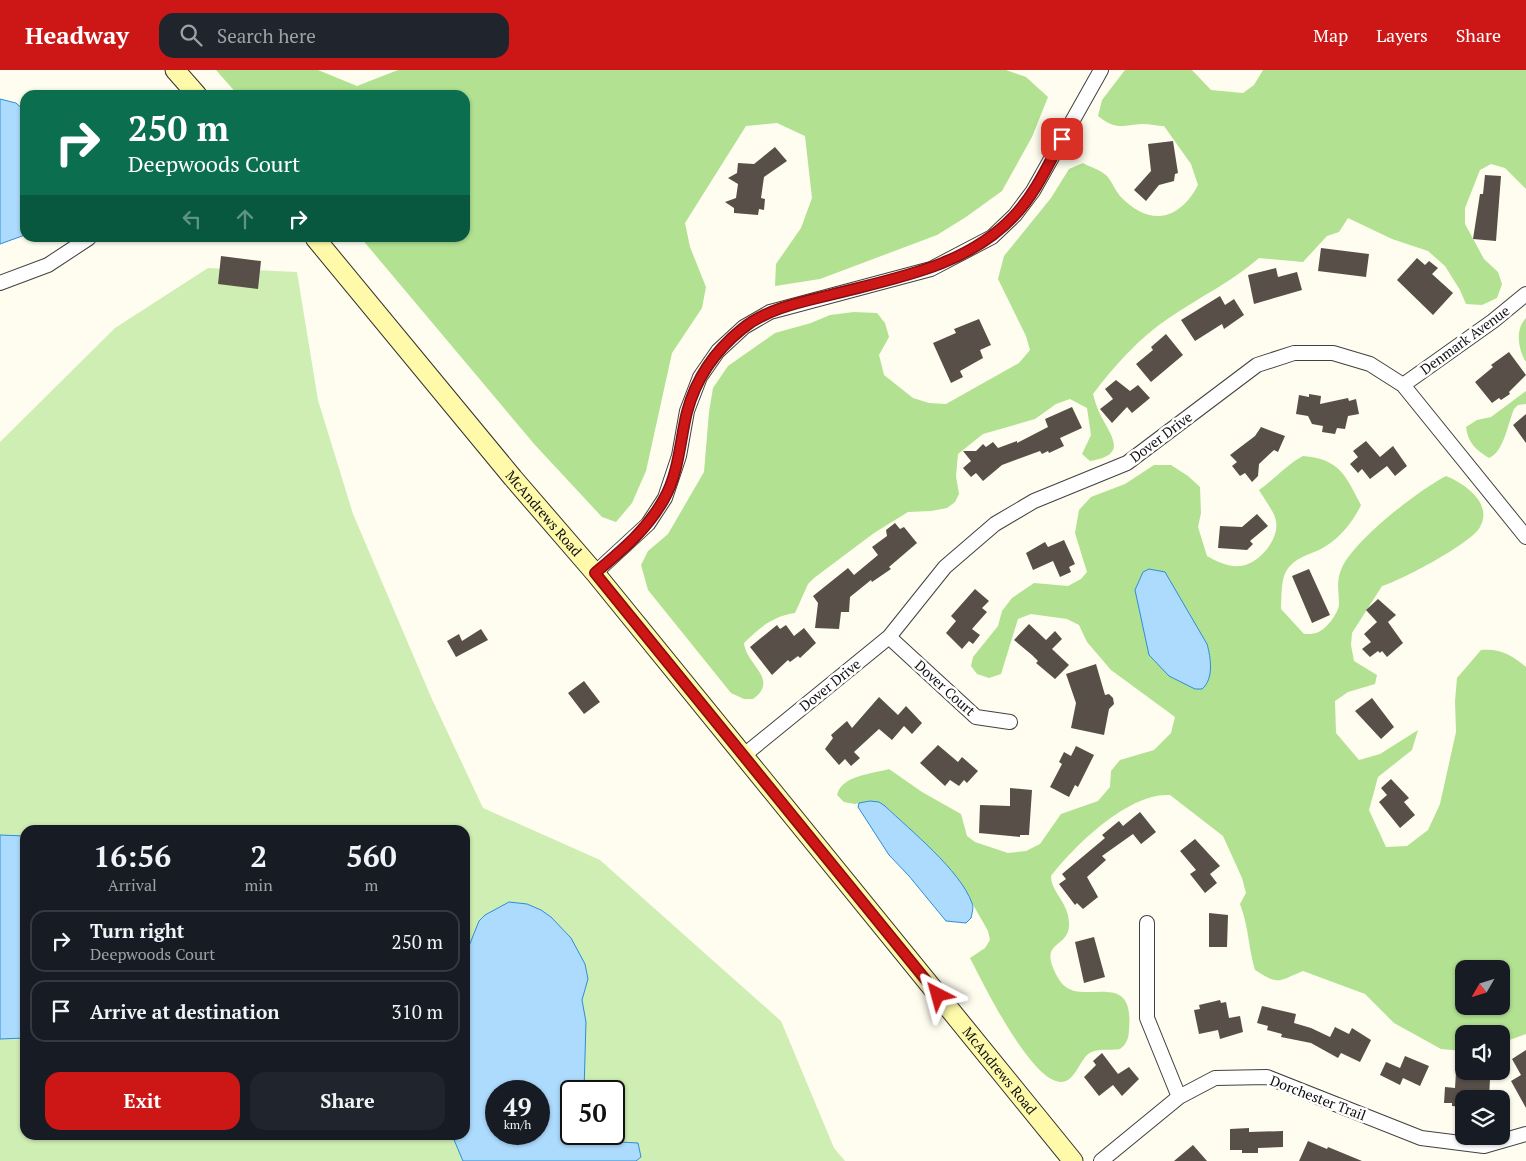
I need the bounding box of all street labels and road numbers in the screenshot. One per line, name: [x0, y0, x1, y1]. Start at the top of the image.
street label: Denmark Avenue: [1416, 301, 1513, 378]
street label: Dover Drive: [1126, 407, 1196, 466]
street label: McAndrews Road: [502, 466, 587, 560]
street label: Dover Drive: [795, 654, 864, 715]
street label: Dover Court: [911, 655, 980, 720]
street label: McAndrews Road: [959, 1023, 1041, 1118]
street label: Dorchester Trail: [1268, 1071, 1369, 1125]

